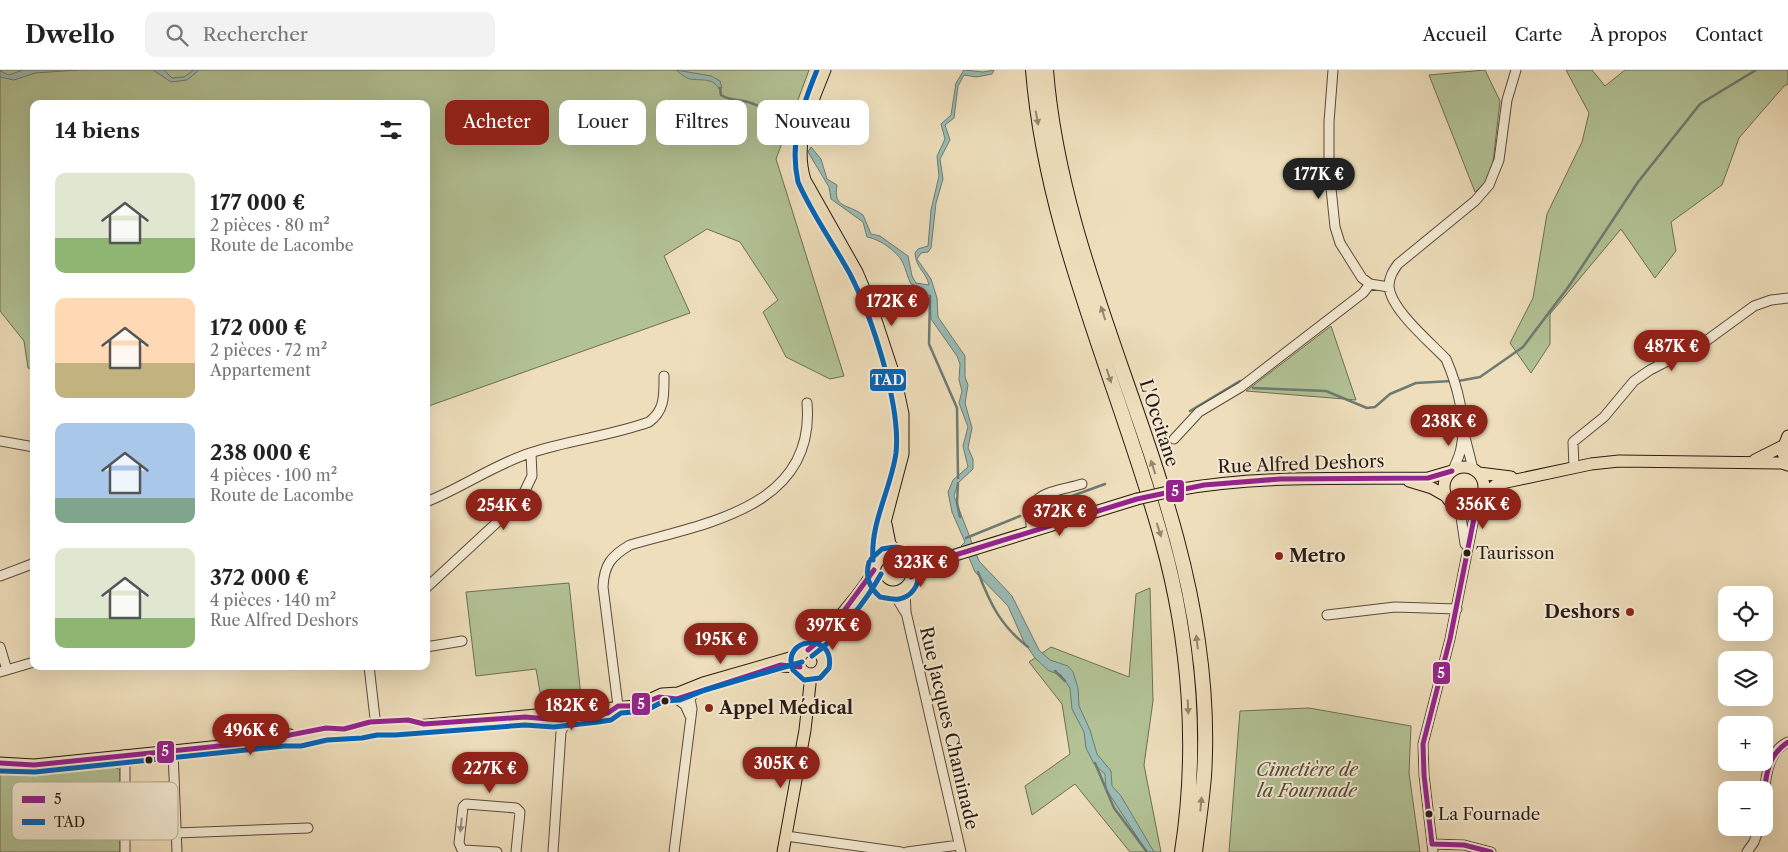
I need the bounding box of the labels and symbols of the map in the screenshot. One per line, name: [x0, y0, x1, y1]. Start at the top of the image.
one-way arrow: [1034, 111, 1042, 127]
pin: 177K €: [1278, 158, 1360, 200]
pin: 172K €: [851, 284, 933, 327]
one-way arrow: [1099, 305, 1107, 320]
pin: 487K €: [1631, 330, 1713, 372]
line badge: TAD: [869, 368, 907, 392]
one-way arrow: [1105, 369, 1113, 384]
text: TAD: [872, 371, 904, 389]
street label: L'Occitane: [1135, 376, 1183, 470]
pin: 238K €: [1408, 404, 1490, 447]
street label: Rue Alfred Deshors: [1217, 450, 1385, 478]
one-way arrow: [1149, 460, 1157, 475]
line badge: 5: [1165, 479, 1185, 503]
text: 5: [1171, 482, 1179, 500]
pin: 254K €: [463, 488, 545, 531]
pin: 356K €: [1442, 488, 1524, 530]
pin: 372K €: [1019, 494, 1101, 537]
one-way arrow: [1155, 523, 1163, 538]
place label: Taurisson: [1476, 543, 1555, 563]
place label: Metro: [1289, 545, 1346, 567]
pin: 323K €: [880, 546, 962, 588]
marker: Taurisson: [1462, 548, 1472, 558]
marker: Metro: [1273, 550, 1285, 562]
place label: Deshors: [1544, 601, 1620, 623]
marker: Deshors: [1624, 606, 1636, 618]
pin: 397K €: [792, 608, 874, 651]
pin: 195K €: [680, 622, 762, 665]
street label: Rue Jacques Chaminade: [915, 624, 983, 832]
one-way arrow: [1192, 633, 1200, 649]
line badge: 5: [1432, 661, 1451, 685]
text: 5: [1437, 664, 1445, 682]
pin: 182K €: [531, 688, 613, 731]
line badge: 5: [631, 692, 651, 716]
text: 5: [637, 695, 645, 713]
unlabelled marker: [660, 696, 670, 706]
place label: Appel Médical: [718, 697, 853, 719]
one-way arrow: [1185, 699, 1193, 715]
marker: Appel Médical: [703, 702, 715, 714]
pin: 496K €: [210, 714, 292, 756]
line badge: 5: [156, 740, 175, 764]
text: 5: [161, 742, 169, 760]
pin: 305K €: [740, 746, 822, 789]
pin: 227K €: [449, 752, 531, 794]
unlabelled marker: [144, 755, 154, 765]
park label: Cimetière de la Fournade: [1256, 759, 1359, 802]
legend: [12, 782, 178, 840]
text: 5: [54, 790, 62, 808]
one-way arrow: [1197, 795, 1205, 811]
place label: La Fournade: [1438, 804, 1540, 824]
marker: La Fournade: [1424, 809, 1434, 819]
text: TAD: [54, 813, 85, 831]
one-way arrow: [457, 817, 465, 833]

